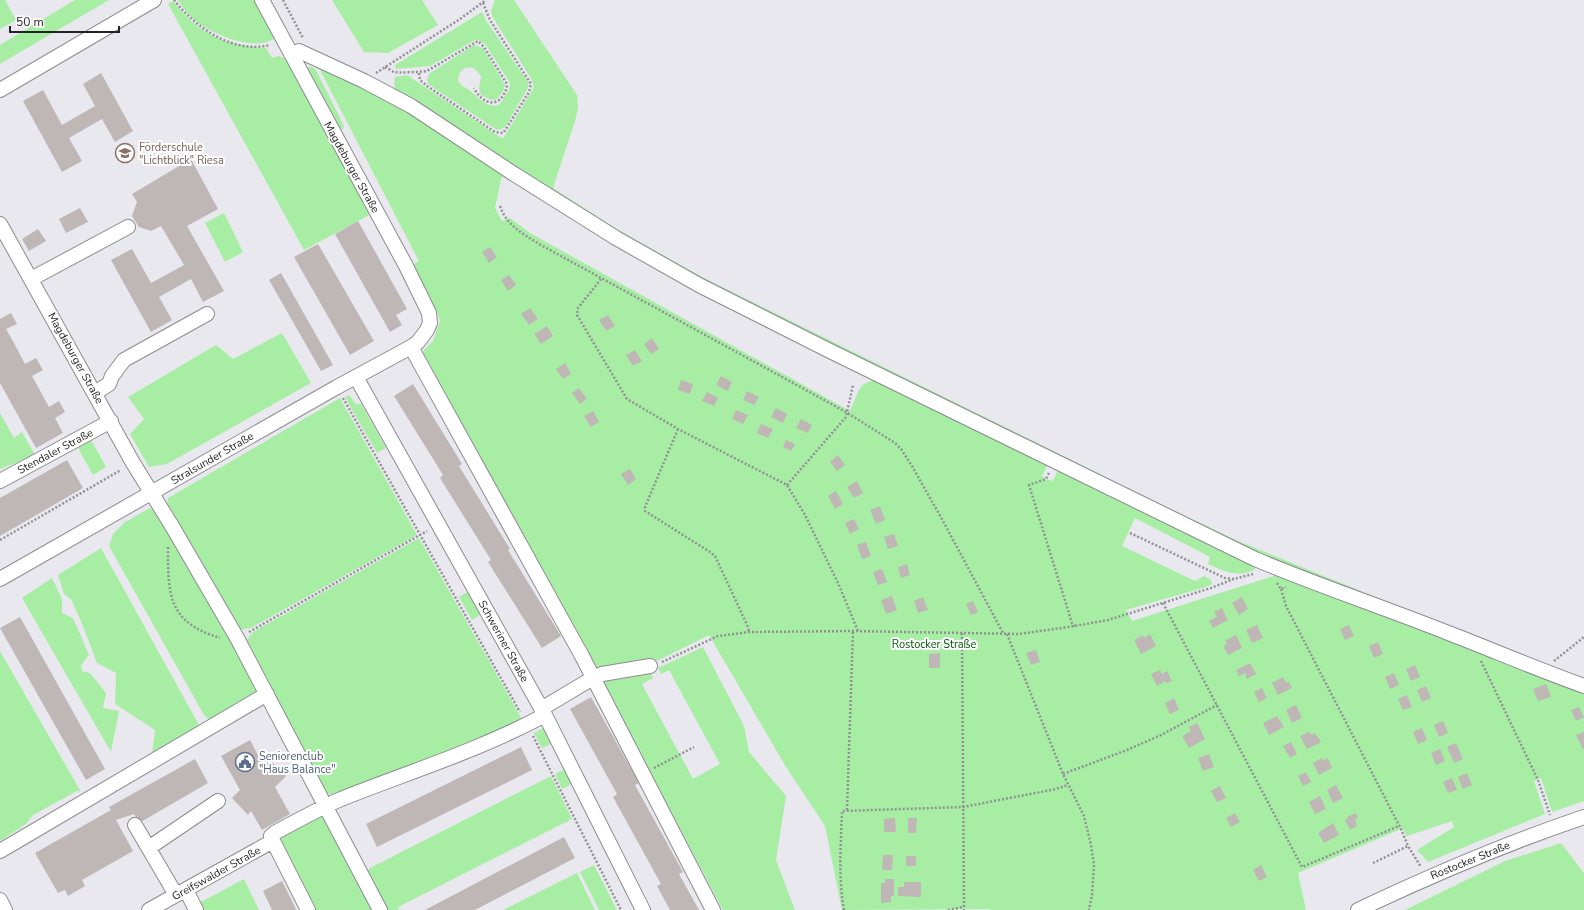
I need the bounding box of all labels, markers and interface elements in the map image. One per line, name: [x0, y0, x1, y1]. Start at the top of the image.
scale bar: [10, 8, 119, 34]
text: 50 m: [16, 14, 44, 30]
street label: Magdeburger Straße: [320, 119, 383, 216]
place label: Förderschule "Lichtblick" Riesa: [139, 140, 224, 168]
school or university icon: Förderschule "Lichtblick" Riesa: [114, 142, 136, 164]
street label: Magdeburger Straße: [44, 310, 107, 407]
street label: Stendaler Straße: [15, 425, 96, 478]
street label: Stralsunder Straße: [168, 429, 256, 488]
street label: Schweriner Straße: [475, 598, 532, 685]
park label: Rostocker Straße: [892, 637, 976, 652]
place label: Seniorenclub "Haus Balance": [259, 749, 336, 777]
public building icon: Seniorenclub "Haus Balance": [234, 751, 256, 773]
street label: Rostocker Straße: [1428, 838, 1512, 883]
street label: Greifswalder Straße: [169, 843, 263, 904]

